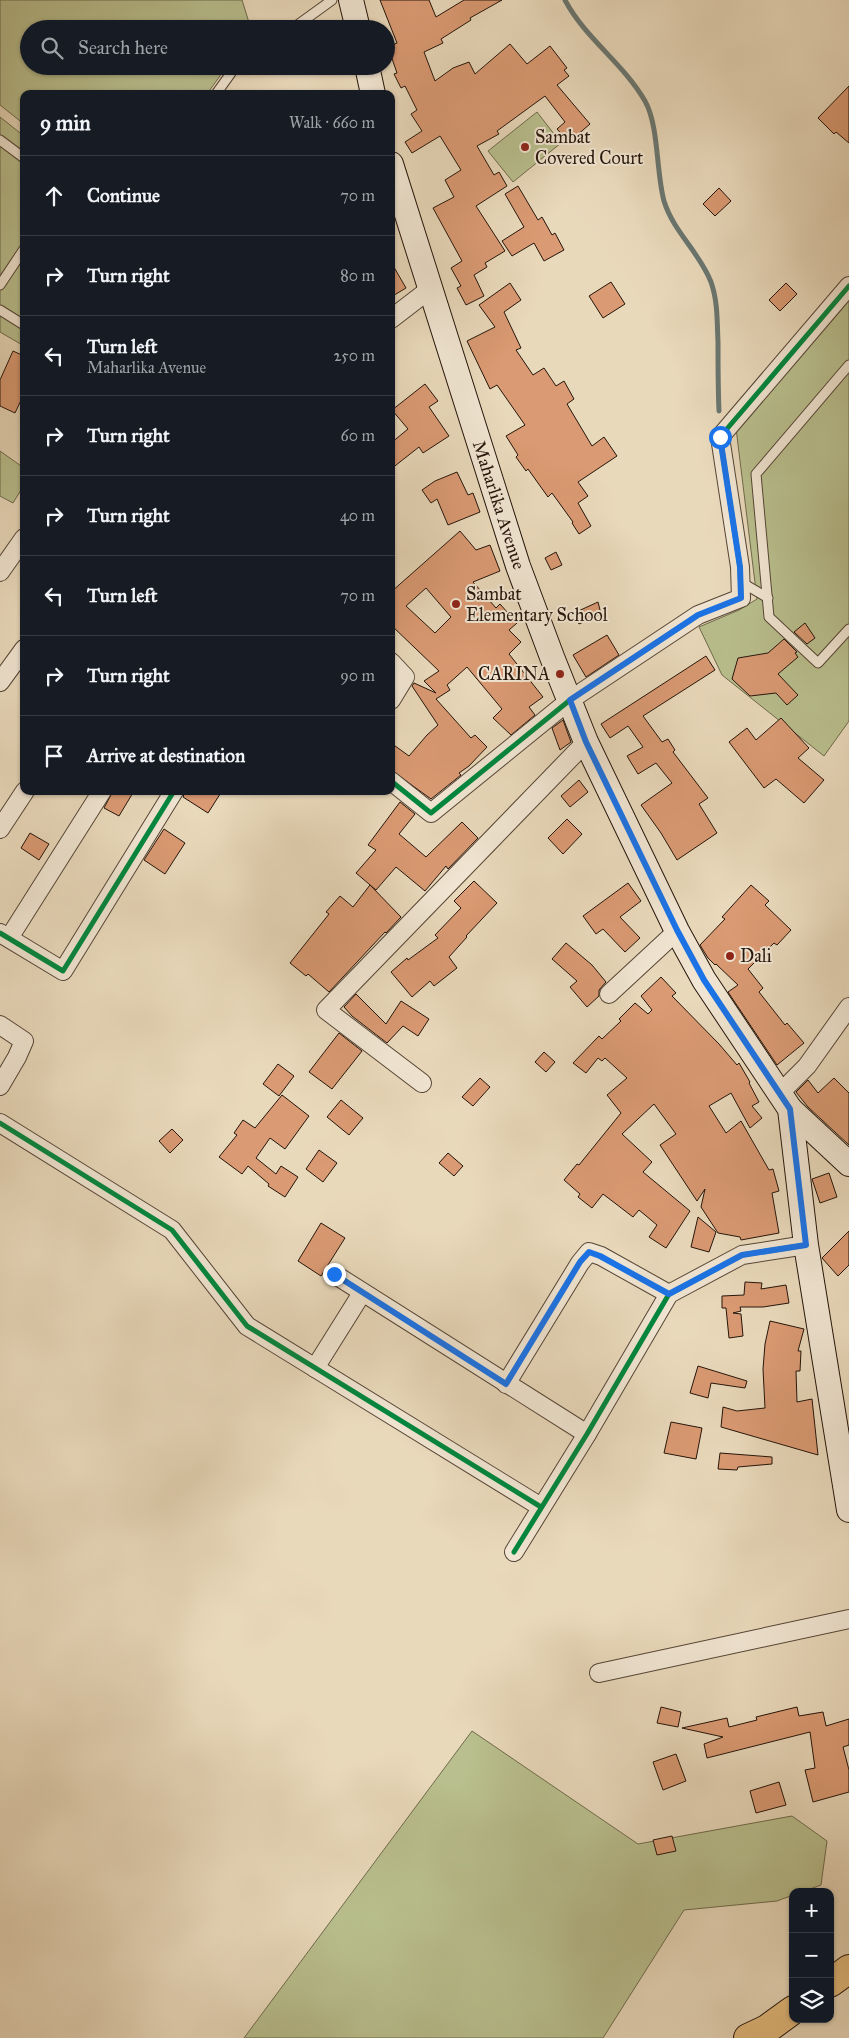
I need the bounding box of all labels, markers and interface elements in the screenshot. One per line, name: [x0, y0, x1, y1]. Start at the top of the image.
search box: [20, 20, 395, 75]
icon: search: [38, 34, 66, 62]
text: Search here: [78, 36, 168, 59]
text: 9 min: [40, 110, 91, 136]
text: Walk · 660 m: [289, 113, 375, 132]
place label: Sambat Covered Court: [535, 126, 644, 169]
marker: Sambat Covered Court: [519, 141, 531, 153]
icon: ahead: [40, 182, 68, 210]
text: Continue: [87, 184, 160, 207]
text: 70 m: [340, 186, 375, 205]
icon: right: [40, 262, 68, 290]
text: Turn right: [87, 264, 170, 287]
text: 80 m: [340, 266, 375, 285]
text: Turn left: [87, 335, 157, 358]
icon: left: [40, 342, 68, 370]
text: 250 m: [334, 346, 375, 365]
text: Maharlika Avenue: [87, 358, 206, 377]
icon: right: [40, 422, 68, 450]
text: Turn right: [87, 424, 170, 447]
text: 60 m: [341, 426, 375, 445]
route start: [709, 426, 732, 449]
street label: Maharlika Avenue: [468, 438, 530, 572]
icon: right: [40, 502, 68, 530]
text: Turn right: [87, 504, 170, 527]
text: 40 m: [340, 506, 375, 525]
icon: left: [40, 582, 68, 610]
place label: Sambat Elementary School: [466, 583, 608, 626]
text: Turn left: [87, 584, 157, 607]
text: 70 m: [340, 586, 375, 605]
marker: Sambat Elementary School: [450, 598, 462, 610]
icon: right: [40, 662, 68, 690]
place label: CARINA: [478, 663, 550, 685]
text: Turn right: [87, 664, 170, 687]
text: 90 m: [340, 666, 375, 685]
marker: CARINA: [554, 668, 566, 680]
icon: arrive: [40, 742, 68, 770]
text: Arrive at destination: [87, 744, 245, 767]
place label: Dali: [740, 945, 772, 967]
marker: Dali: [724, 950, 736, 962]
route end: [323, 1263, 346, 1286]
map controls: [789, 1888, 834, 2023]
button: +: [789, 1888, 834, 1933]
button: −: [789, 1933, 834, 1978]
button: layers: [789, 1978, 834, 2023]

